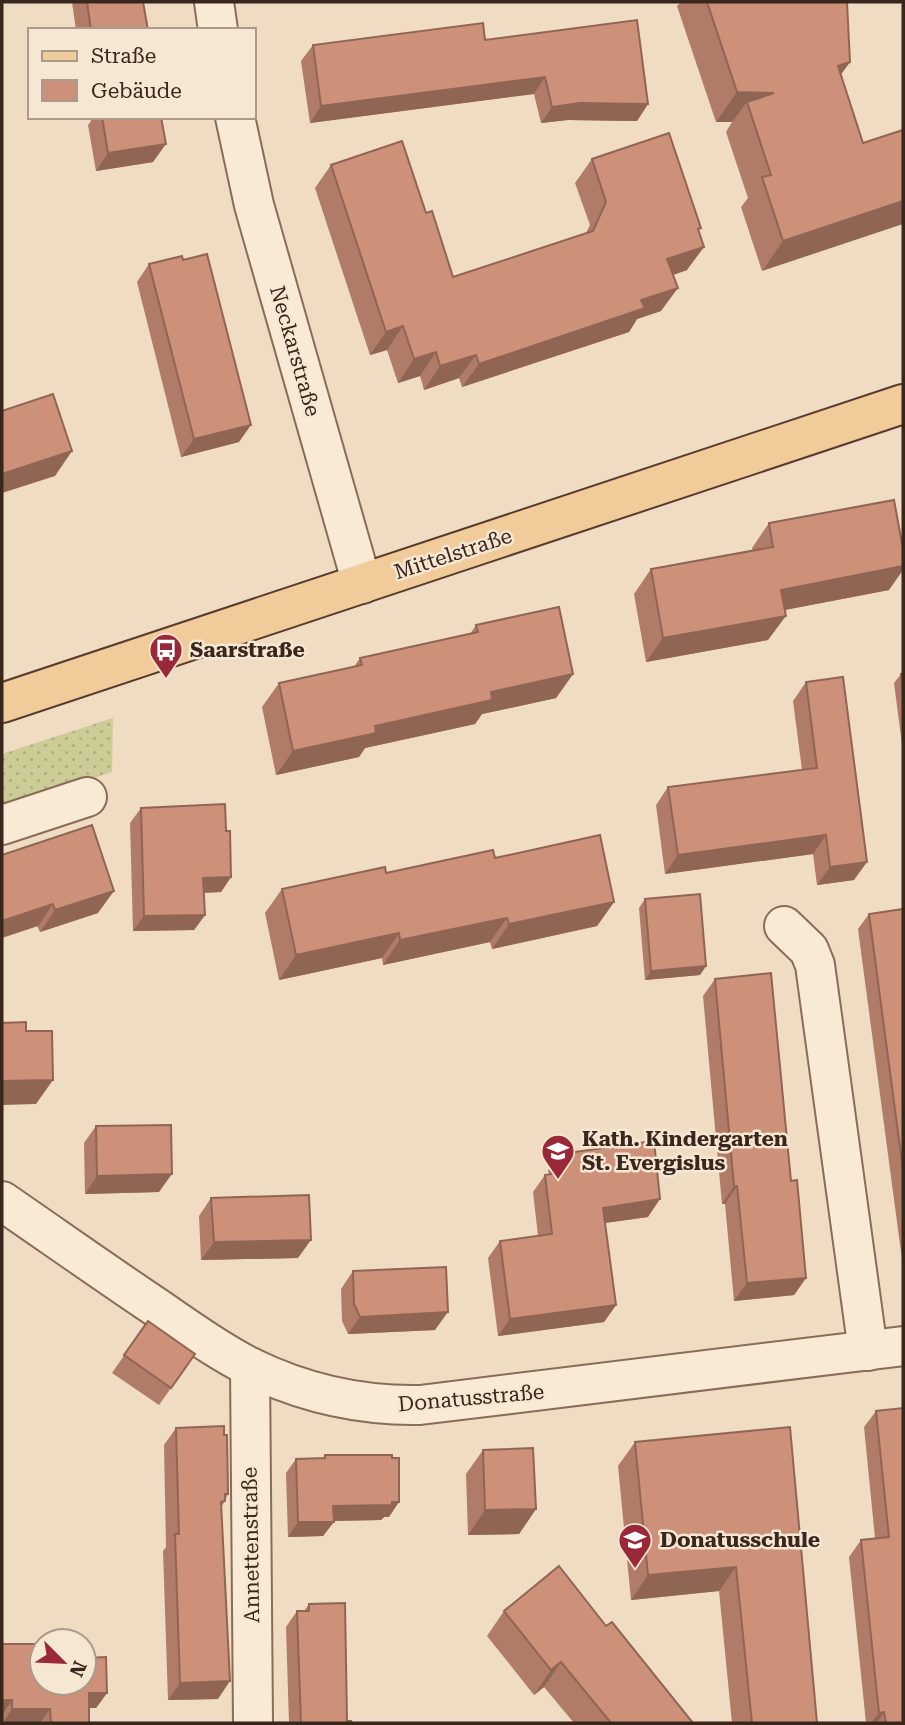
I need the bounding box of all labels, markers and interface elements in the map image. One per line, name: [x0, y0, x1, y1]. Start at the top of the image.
legend: [28, 28, 256, 119]
text: Straße: [91, 44, 156, 68]
text: Gebäude: [91, 79, 182, 103]
street label: Neckarstraße: [265, 283, 325, 419]
street label: Mittelstraße: [391, 524, 515, 584]
bus stop icon: Saarstraße: [147, 631, 185, 680]
place label: Saarstraße: [190, 638, 305, 662]
place label: Kath. Kindergarten St. Evergislus: [582, 1127, 788, 1175]
school or university icon: Kath. Kindergarten St. Evergislus: [539, 1132, 577, 1181]
street label: Donatusstraße: [397, 1380, 545, 1416]
street label: Annettenstraße: [238, 1467, 264, 1623]
school or university icon: Donatusschule: [616, 1521, 654, 1570]
place label: Donatusschule: [660, 1528, 820, 1552]
north arrow: [28, 1627, 98, 1697]
text: N: [64, 1657, 92, 1680]

